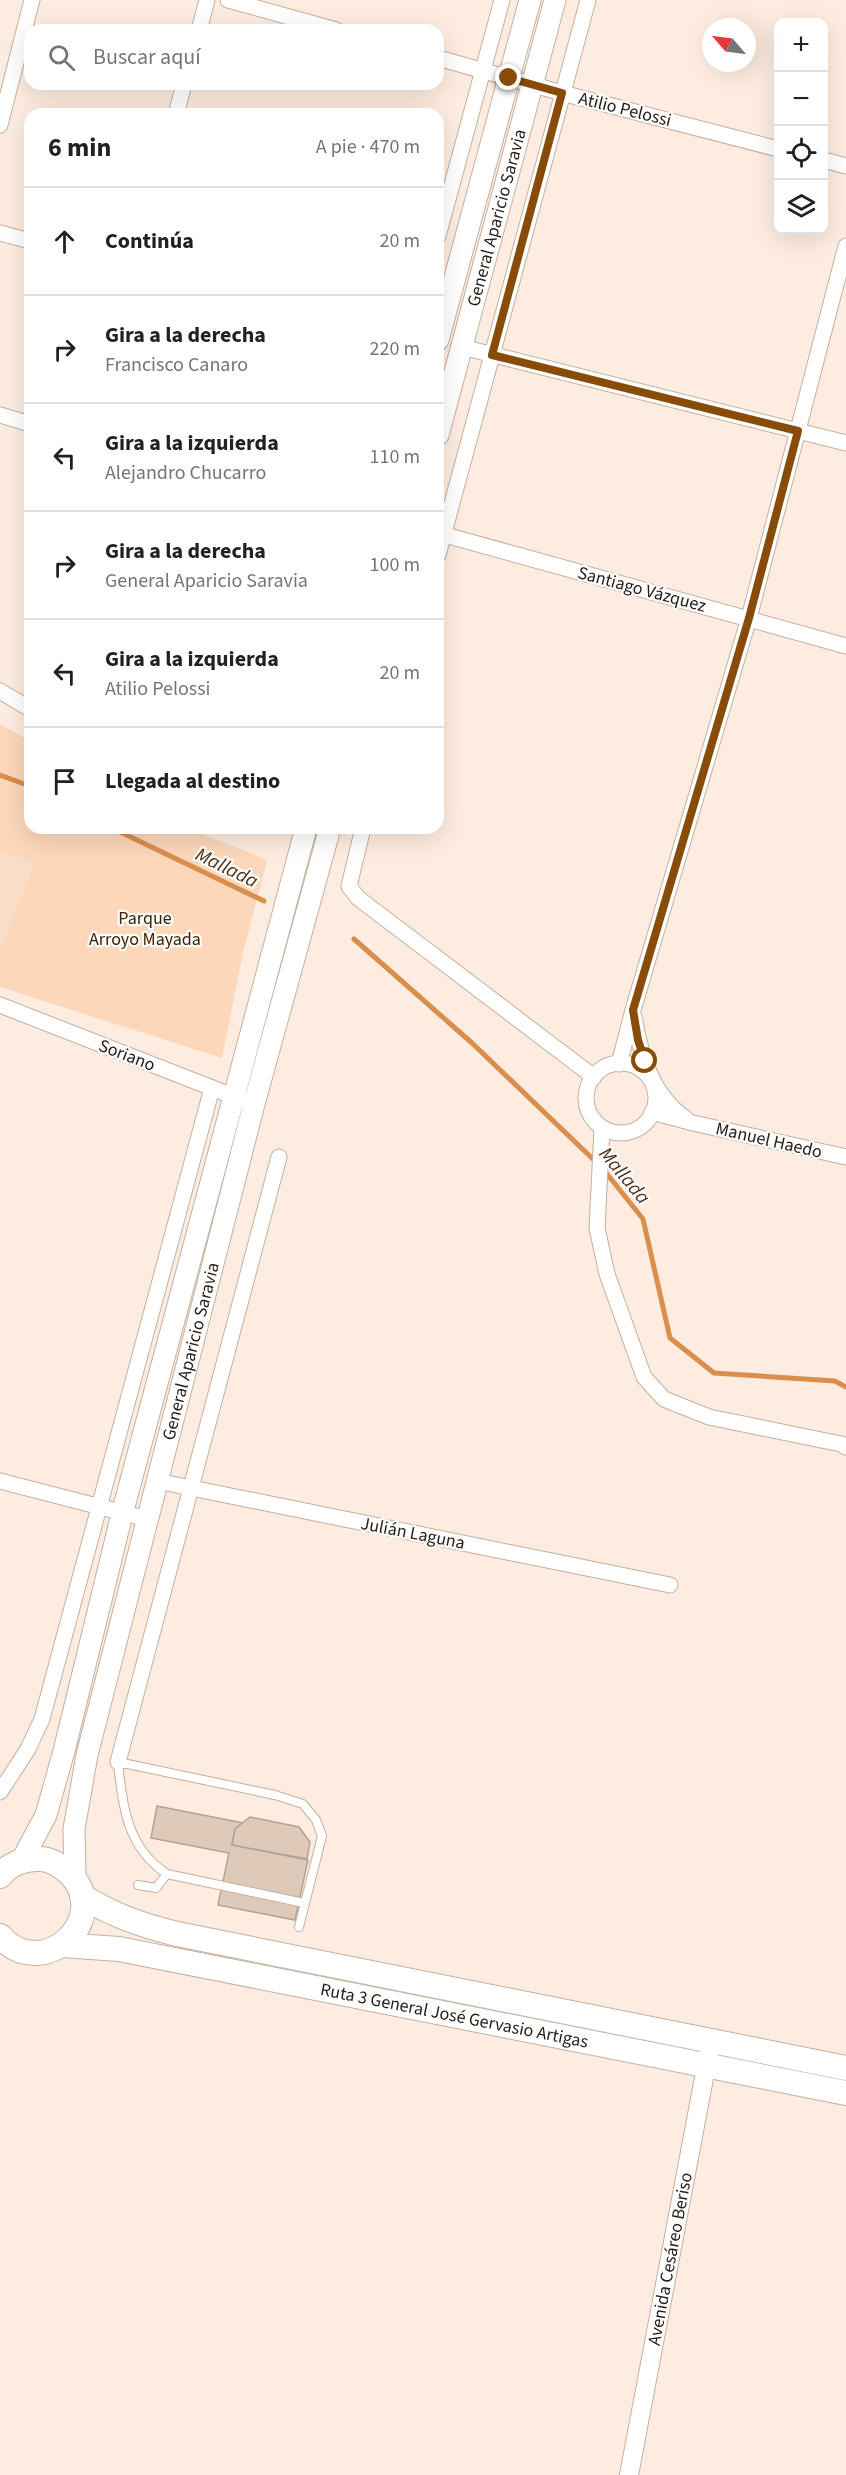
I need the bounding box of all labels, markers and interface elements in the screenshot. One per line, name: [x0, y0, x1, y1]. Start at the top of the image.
north arrow: [702, 18, 756, 72]
map controls: [774, 18, 828, 234]
button: +: [774, 18, 828, 72]
search box: [24, 24, 444, 90]
icon: search: [45, 41, 78, 74]
text: Buscar aquí: [93, 41, 201, 73]
route end: [495, 64, 521, 90]
button: −: [774, 72, 828, 126]
street label: Atilio Pelossi: [576, 86, 674, 133]
street label: General Aparicio Saravia: [461, 126, 533, 309]
button: locate: [774, 126, 828, 180]
text: 6 min: [48, 129, 111, 166]
text: A pie · 470 m: [316, 133, 420, 161]
button: layers: [774, 180, 828, 234]
icon: ahead: [48, 225, 81, 258]
text: Continúa: [105, 225, 194, 257]
text: 20 m: [380, 227, 420, 255]
text: Gira a la derecha: [105, 319, 266, 351]
icon: right: [48, 333, 81, 366]
text: 220 m: [370, 335, 420, 363]
text: Francisco Canaro: [105, 351, 248, 379]
text: Gira a la izquierda: [105, 427, 279, 459]
icon: left: [48, 441, 81, 474]
text: 110 m: [370, 443, 420, 471]
text: Alejandro Chucarro: [105, 459, 266, 487]
text: Gira a la derecha: [105, 535, 266, 567]
icon: right: [48, 549, 81, 582]
text: 100 m: [370, 551, 420, 579]
street label: Santiago Vázquez: [575, 560, 709, 619]
text: General Aparicio Saravia: [105, 567, 308, 595]
text: Gira a la izquierda: [105, 643, 279, 675]
icon: left: [48, 657, 81, 690]
text: 20 m: [380, 659, 420, 687]
text: Atilio Pelossi: [105, 675, 210, 703]
icon: arrive: [48, 765, 81, 798]
text: Llegada al destino: [105, 765, 280, 797]
water label: Mallada: [190, 841, 263, 895]
park label: Parque Arroyo Mayada: [89, 906, 201, 952]
street label: Soriano: [95, 1033, 159, 1078]
route start: [631, 1047, 657, 1073]
street label: Manuel Haedo: [713, 1116, 825, 1165]
water label: Mallada: [592, 1141, 657, 1210]
street label: General Aparicio Saravia: [156, 1260, 226, 1443]
street label: Julián Laguna: [359, 1511, 467, 1556]
street label: Ruta 3 General José Gervasio Artigas: [318, 1977, 590, 2055]
street label: Avenida Cesáreo Beriso: [642, 2170, 699, 2348]

